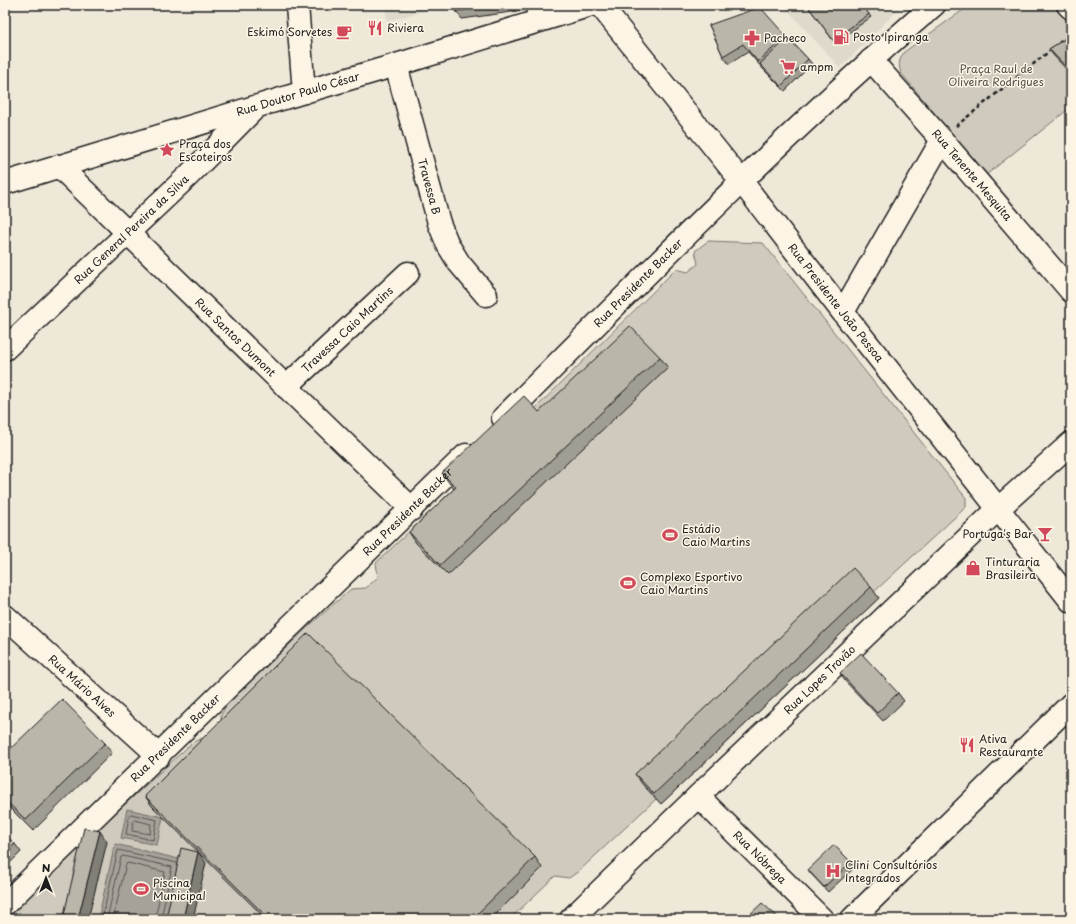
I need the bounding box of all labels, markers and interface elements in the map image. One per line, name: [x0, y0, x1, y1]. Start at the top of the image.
restaurant icon: Riviera: [366, 19, 384, 37]
place label: Riviera: [387, 19, 424, 36]
place label: Eskimó Sorvetes: [247, 23, 332, 40]
cafe icon: Eskimó Sorvetes: [335, 23, 353, 41]
fuel station icon: Posto Ipiranga: [832, 28, 850, 46]
place label: Posto Ipiranga: [853, 28, 929, 45]
pharmacy icon: Pacheco: [743, 29, 761, 47]
place label: Pacheco: [764, 29, 806, 46]
supermarket icon: ampm: [779, 58, 797, 76]
place label: ampm: [800, 58, 833, 75]
park label: Praça Raul de Oliveira Rodrigues: [948, 60, 1044, 90]
street label: Rua Doutor Paulo César: [234, 67, 361, 120]
street label: Rua Tenente Mesquita: [928, 125, 1016, 224]
place label: Praça dos Escoteiros: [179, 135, 232, 165]
place icon: Praça dos Escoteiros: [158, 141, 176, 159]
street label: Travessa B: [414, 156, 445, 216]
street label: Rua General Pereira da Silva: [70, 170, 193, 288]
street label: Rua Presidente Backer: [589, 234, 687, 331]
street label: Rua Presidente João Pessoa: [784, 239, 888, 366]
street label: Travessa Caio Martins: [297, 282, 397, 376]
street label: Rua Santos Dumont: [192, 294, 280, 381]
street label: Rua Presidente Backer: [358, 463, 457, 559]
place label: Estádio Caio Martins: [682, 520, 750, 550]
place label: Portuga's Bar: [962, 525, 1033, 542]
bar icon: Portuga's Bar: [1036, 525, 1054, 543]
sports icon: Estádio Caio Martins: [661, 526, 679, 544]
place label: Tinturaria Brasileira: [985, 553, 1040, 583]
shop icon: Tinturaria Brasileira: [964, 559, 982, 577]
place label: Complexo Esportivo Caio Martins: [640, 568, 742, 598]
sports icon: Complexo Esportivo Caio Martins: [619, 574, 637, 592]
street label: Rua Lopes Trovão: [779, 641, 859, 718]
street label: Rua Mário Alves: [45, 650, 120, 721]
street label: Rua Presidente Backer: [126, 689, 225, 786]
place label: Ativa Restaurante: [979, 730, 1044, 760]
restaurant icon: Ativa Restaurante: [958, 736, 976, 754]
street label: Rua Nóbrega: [730, 826, 791, 887]
place label: Clini Consultórios Integrados: [845, 856, 937, 886]
north arrow: [26, 858, 66, 898]
text: N: [42, 859, 51, 876]
hospital icon: Clini Consultórios Integrados: [824, 862, 842, 880]
place label: Piscina Municipal: [153, 874, 206, 904]
sports icon: Piscina Municipal: [132, 880, 150, 898]

